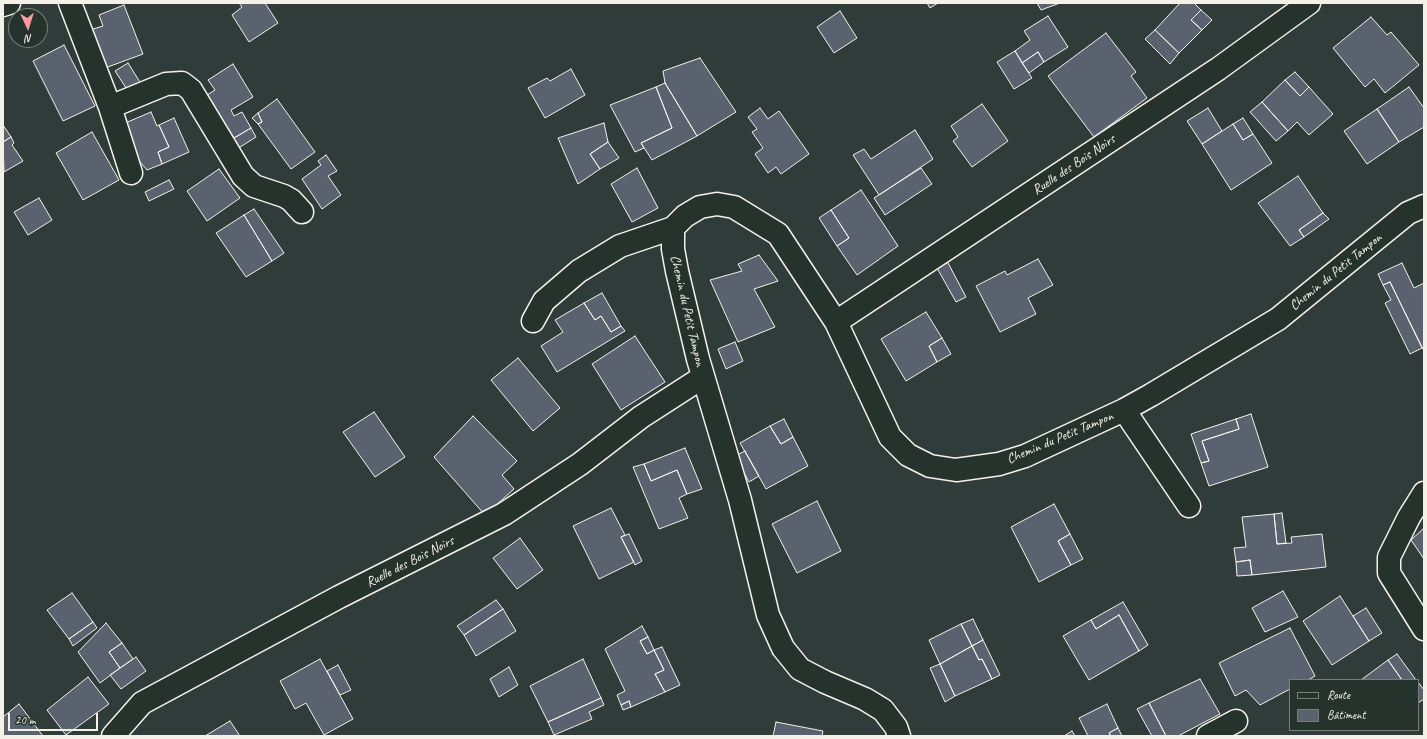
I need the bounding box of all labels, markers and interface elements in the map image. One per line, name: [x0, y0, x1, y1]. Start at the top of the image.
north arrow: [8, 8, 48, 48]
text: N: [25, 32, 33, 46]
street label: Ruelle des Bois Noirs: [1029, 131, 1119, 199]
street label: Chemin du Petit Tampon: [1286, 230, 1386, 314]
street label: Chemin du Petit Tampon: [666, 254, 708, 368]
street label: Chemin du Petit Tampon: [1004, 408, 1116, 468]
street label: Ruelle des Bois Noirs: [363, 533, 457, 591]
legend: [1289, 679, 1419, 731]
text: Route: [1327, 687, 1350, 703]
scale bar: [10, 705, 100, 731]
text: Bâtiment: [1327, 707, 1365, 723]
text: 20 m: [15, 712, 35, 728]

